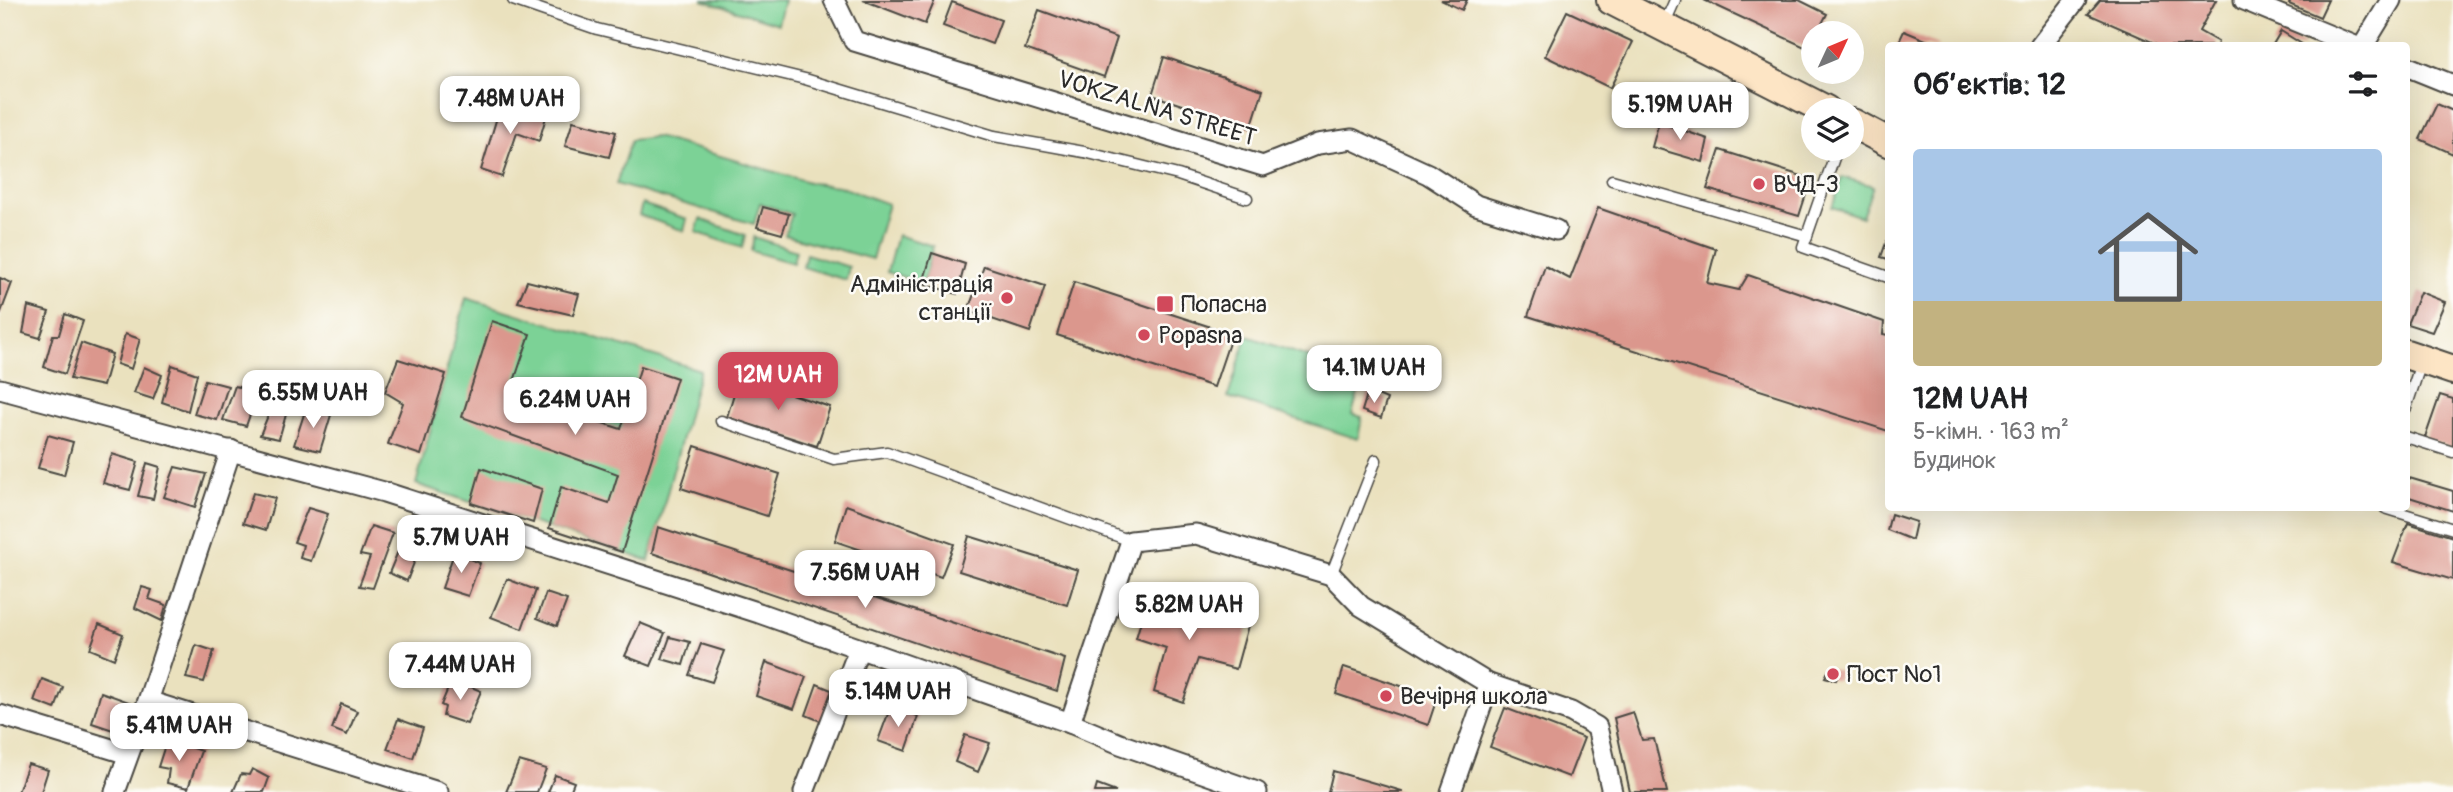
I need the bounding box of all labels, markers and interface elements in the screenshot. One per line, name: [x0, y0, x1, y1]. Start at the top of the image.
north arrow: [1801, 21, 1864, 84]
map controls: [1801, 21, 1864, 161]
street label: VOKZALNA STREET: [1054, 64, 1260, 152]
icon: filters: [2344, 65, 2382, 103]
text: Об’єктів: 12: [1913, 66, 2066, 103]
pin: 7.48M UAH: [430, 76, 590, 136]
pin: 5.19M UAH: [1600, 82, 1760, 142]
text: 7.48M UAH: [456, 84, 564, 113]
text: 5.19M UAH: [1628, 90, 1732, 119]
button: layers: [1801, 98, 1864, 161]
place label: ВЧД-3: [1773, 170, 1839, 199]
marker: ВЧД-3: [1751, 176, 1767, 192]
icon: home: [2085, 194, 2211, 320]
place label: Адміністрація станції: [850, 270, 993, 327]
marker: Адміністрація станції: [999, 290, 1015, 306]
place label: Попасна: [1181, 290, 1267, 319]
marker: Попасна: [1155, 294, 1175, 314]
place label: Popasna: [1158, 321, 1242, 350]
marker: Popasna: [1136, 327, 1152, 343]
pin: 14.1M UAH: [1294, 346, 1454, 405]
pin: 12M UAH: [713, 352, 843, 412]
text: 14.1M UAH: [1323, 353, 1425, 382]
text: 12M UAH: [734, 360, 822, 389]
pin: 6.55M UAH: [233, 370, 393, 430]
text: 6.55M UAH: [258, 378, 368, 407]
pin: 6.24M UAH: [495, 378, 655, 437]
text: 12M UAH: [1913, 380, 2028, 417]
text: 6.24M UAH: [520, 385, 630, 414]
text: 5-кімн. · 163 m²: [1913, 417, 2069, 446]
text: Будинок: [1913, 446, 1996, 475]
pin: 5.7M UAH: [389, 516, 533, 575]
text: 5.7M UAH: [413, 523, 509, 552]
pin: 7.56M UAH: [785, 550, 945, 610]
text: 7.56M UAH: [810, 558, 920, 587]
pin: 5.82M UAH: [1109, 582, 1269, 642]
text: 5.82M UAH: [1135, 590, 1243, 619]
pin: 7.44M UAH: [380, 642, 540, 702]
text: 7.44M UAH: [405, 650, 515, 679]
place label: Пост №1: [1847, 660, 1942, 689]
marker: Пост №1: [1825, 666, 1841, 682]
pin: 5.14M UAH: [818, 670, 978, 729]
text: 5.14M UAH: [845, 677, 951, 706]
place label: Вечірня школа: [1400, 682, 1548, 711]
marker: Вечірня школа: [1378, 688, 1394, 704]
pin: 5.41M UAH: [99, 704, 259, 763]
text: 5.41M UAH: [126, 711, 232, 740]

